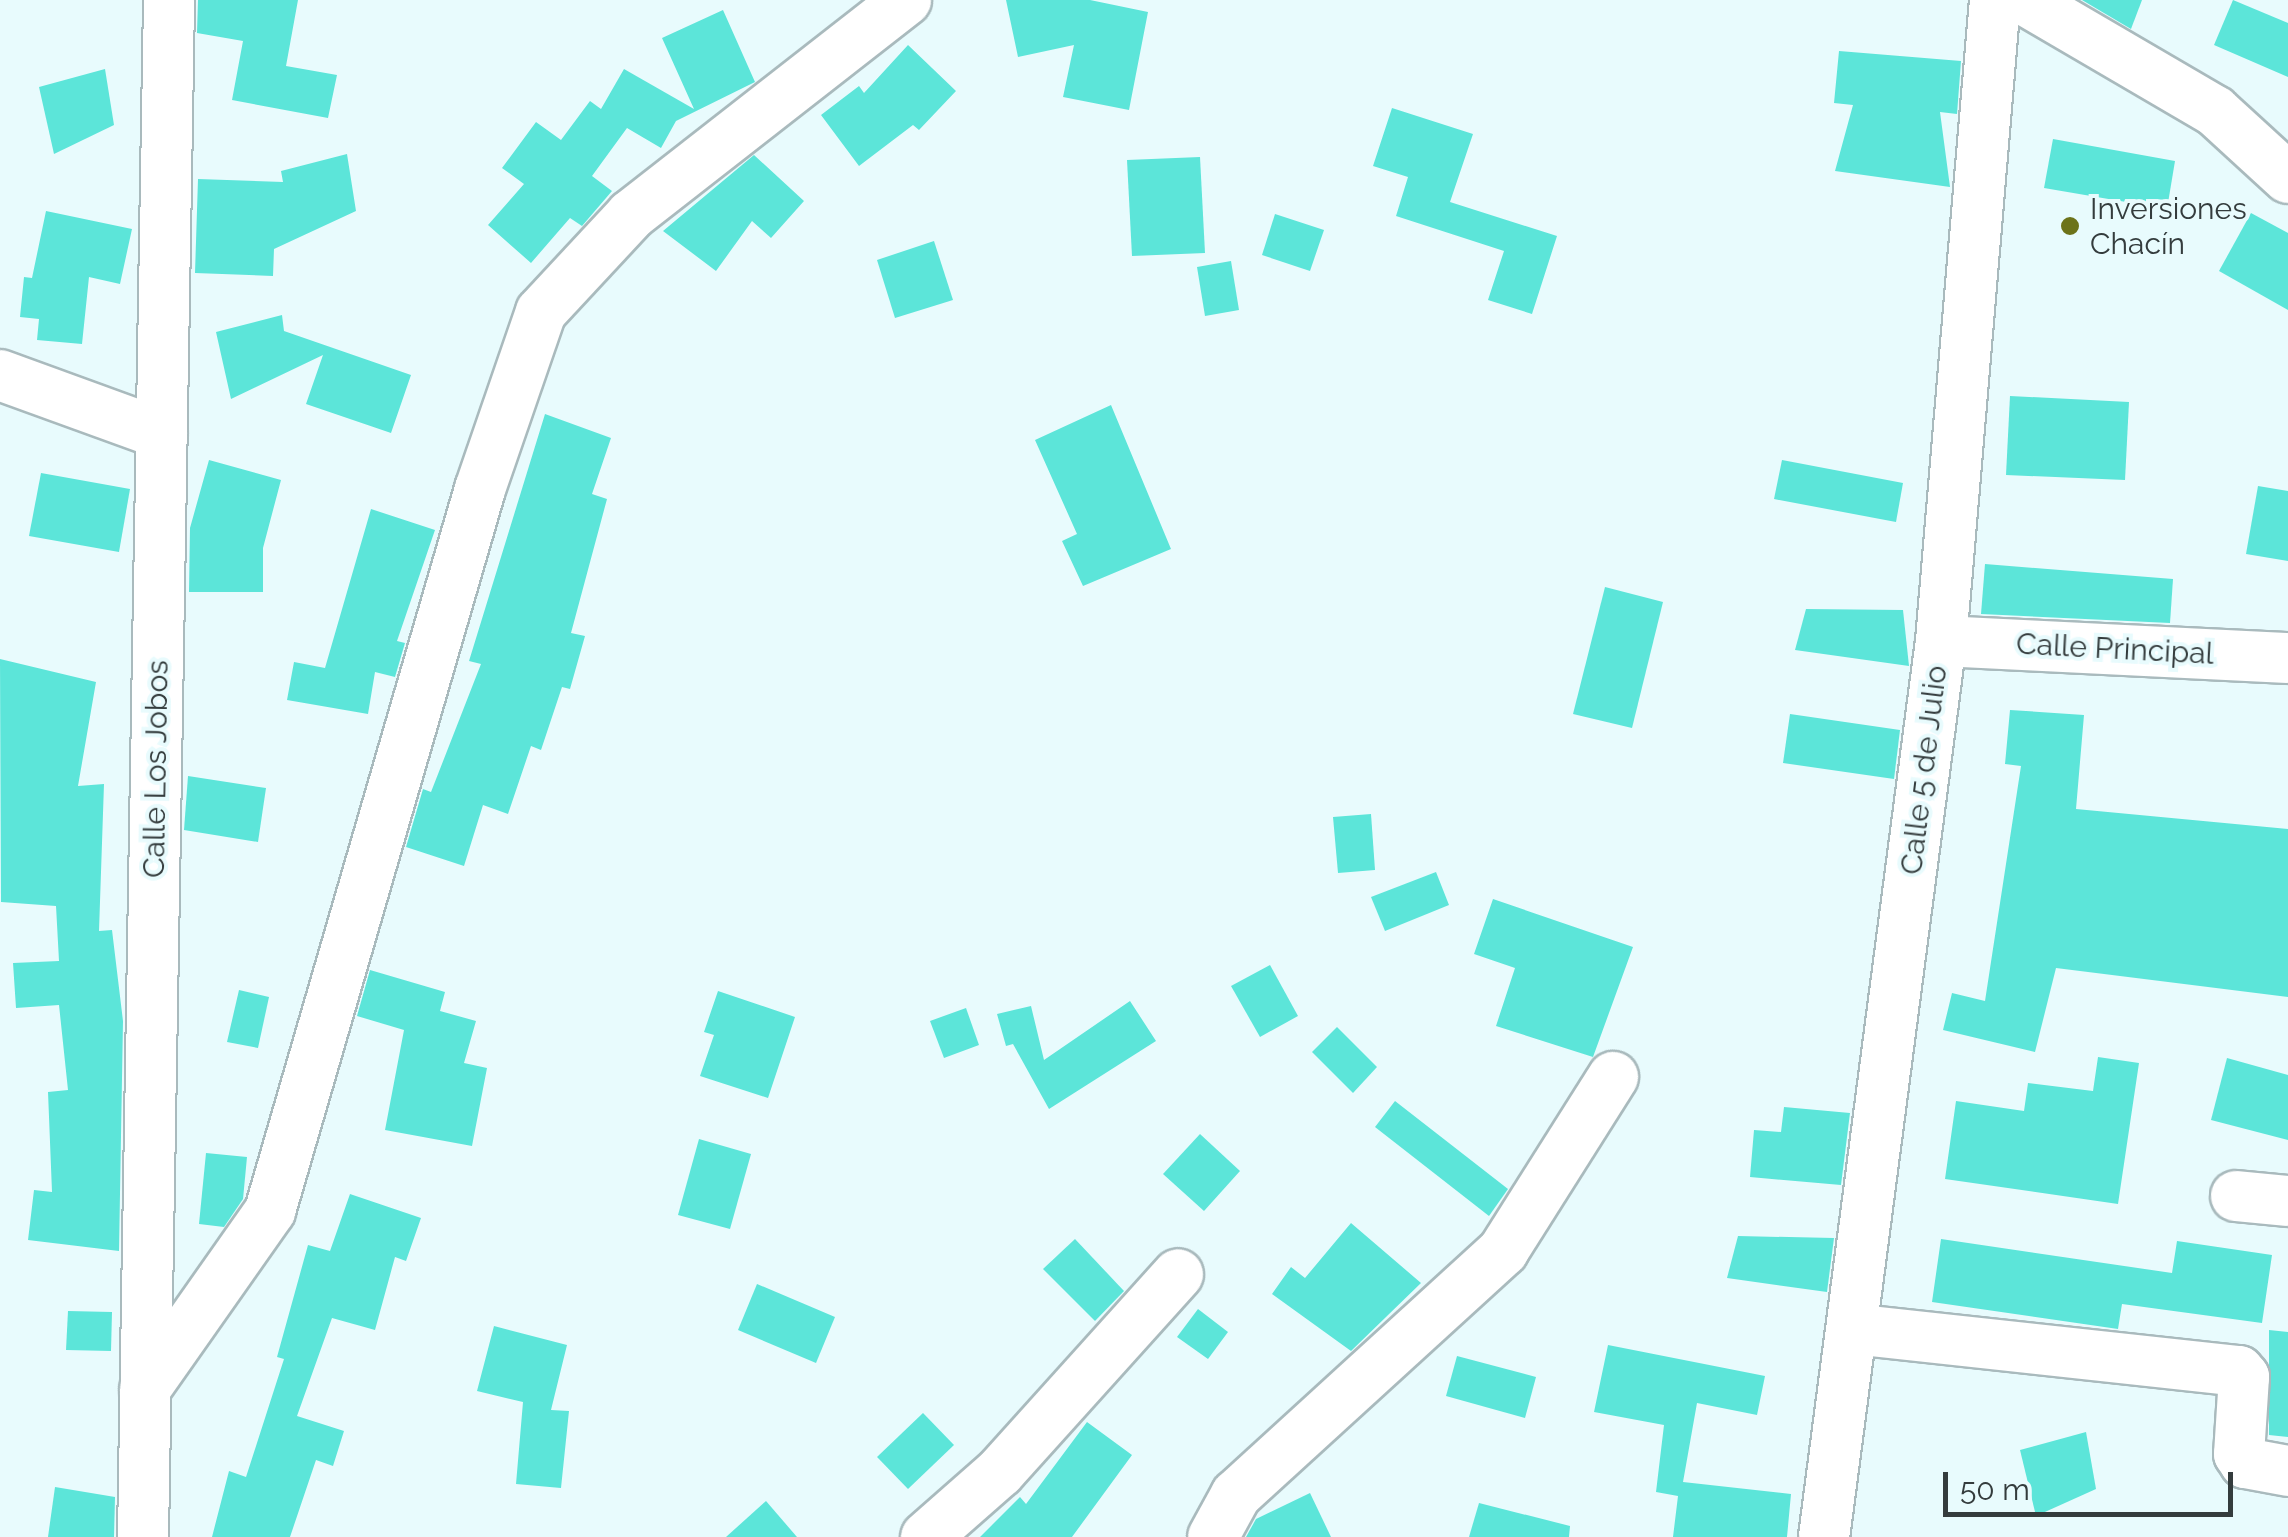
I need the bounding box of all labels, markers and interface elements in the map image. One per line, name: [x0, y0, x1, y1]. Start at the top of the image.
place label: Inversiones Chacín: [2090, 191, 2247, 262]
marker: Inversiones Chacín: [2059, 215, 2081, 237]
street label: Calle Principal: [2015, 626, 2215, 672]
street label: Calle Los Jobos: [136, 659, 176, 879]
street label: Calle 5 de Julio: [1893, 663, 1955, 877]
scale bar: [1948, 1452, 2238, 1514]
text: 50 m: [1960, 1472, 2030, 1507]

